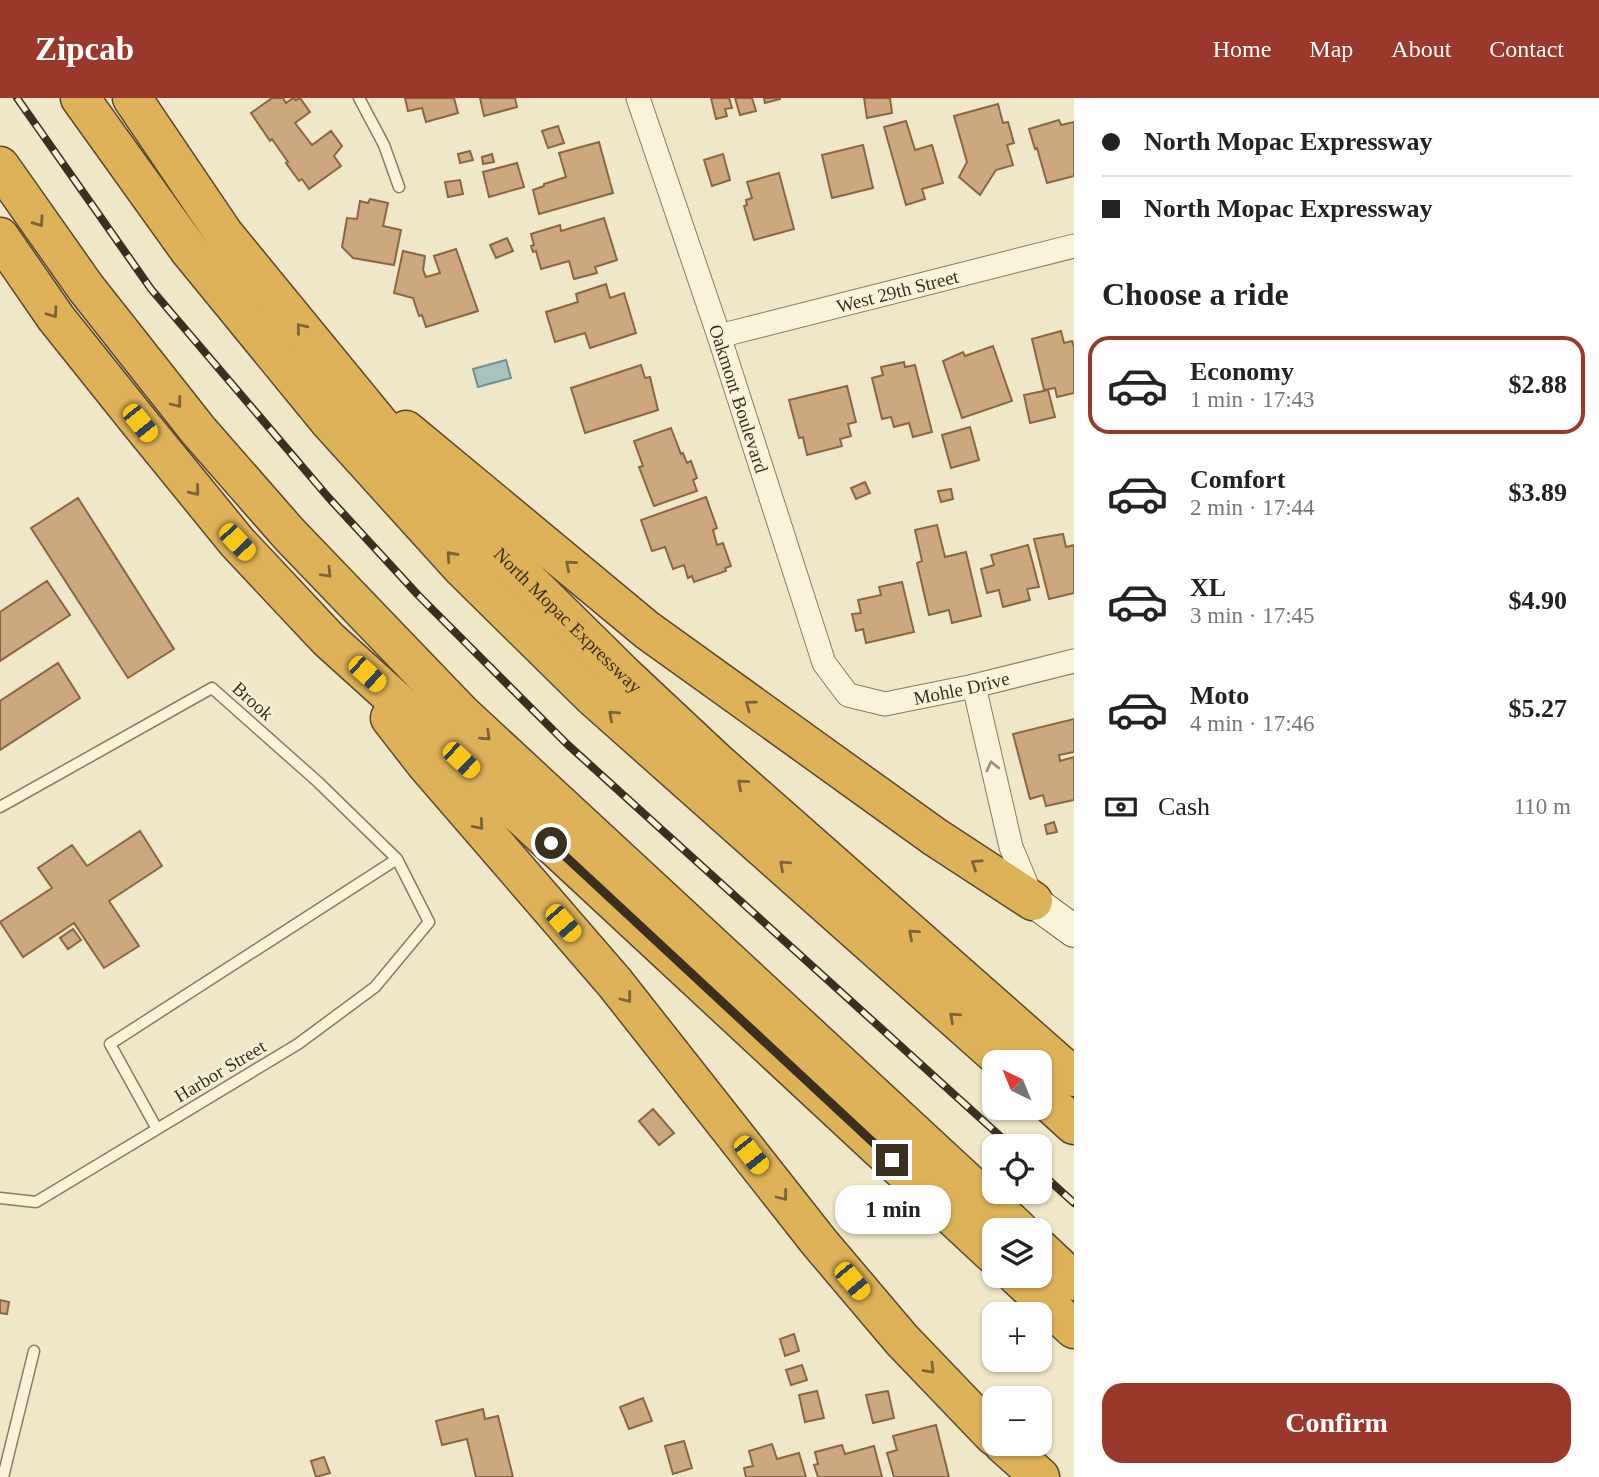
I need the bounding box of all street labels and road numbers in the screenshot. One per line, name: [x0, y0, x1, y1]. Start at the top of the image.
street label: West 29th Street: [834, 265, 961, 316]
street label: Oakmont Boulevard: [705, 322, 773, 476]
street label: North Mopac Expressway: [490, 543, 647, 697]
street label: Mohle Drive: [912, 667, 1012, 708]
street label: Brook: [228, 677, 278, 725]
street label: Harbor Street: [170, 1035, 270, 1106]

